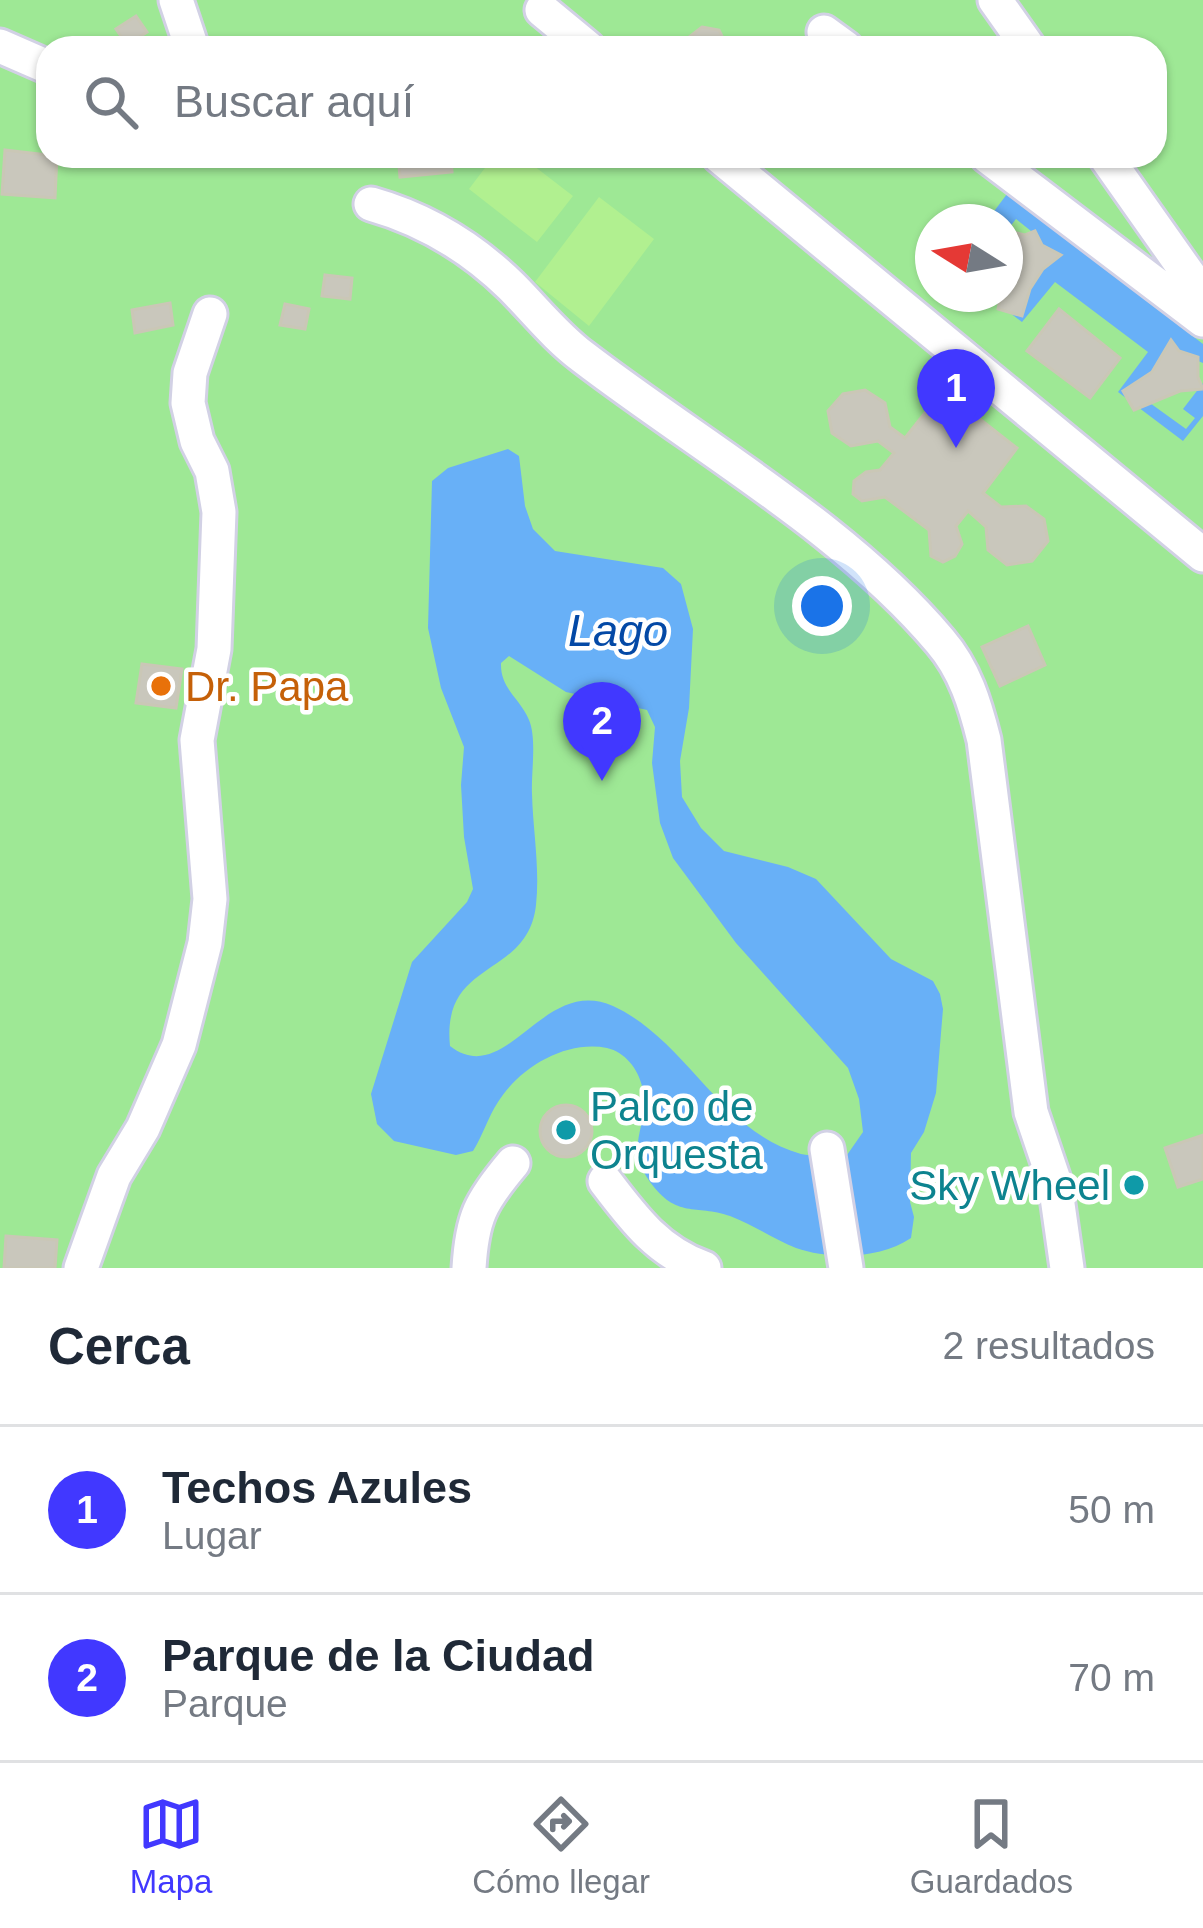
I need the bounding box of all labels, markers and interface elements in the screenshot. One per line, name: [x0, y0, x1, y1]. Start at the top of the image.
search box: [36, 36, 1167, 168]
icon: search: [78, 69, 144, 135]
text: Buscar aquí: [174, 76, 414, 127]
north arrow: [915, 204, 1023, 312]
pin: 1: [917, 349, 995, 448]
your location: [792, 576, 852, 636]
water label: Lago: [568, 605, 668, 656]
place label: Dr. Papa: [185, 663, 349, 710]
marker: Dr. Papa: [148, 673, 174, 699]
pin: 2: [563, 682, 641, 781]
place label: Palco de Orquesta: [590, 1083, 763, 1178]
marker: Palco de Orquesta: [553, 1117, 579, 1143]
place label: Sky Wheel: [909, 1162, 1110, 1209]
marker: Sky Wheel: [1121, 1172, 1147, 1198]
text: Cerca: [48, 1318, 190, 1375]
text: 2 resultados: [943, 1324, 1155, 1367]
text: Techos Azules: [162, 1462, 472, 1513]
text: 1: [76, 1488, 98, 1531]
text: 50 m: [1068, 1488, 1155, 1531]
text: Lugar: [162, 1514, 262, 1557]
text: Parque de la Ciudad: [162, 1630, 595, 1681]
text: 2: [76, 1656, 98, 1699]
text: 70 m: [1068, 1656, 1155, 1699]
text: Parque: [162, 1682, 288, 1725]
tab: Mapa: [130, 1791, 212, 1901]
tab: Cómo llegar: [472, 1791, 650, 1901]
tab: Guardados: [910, 1791, 1073, 1901]

